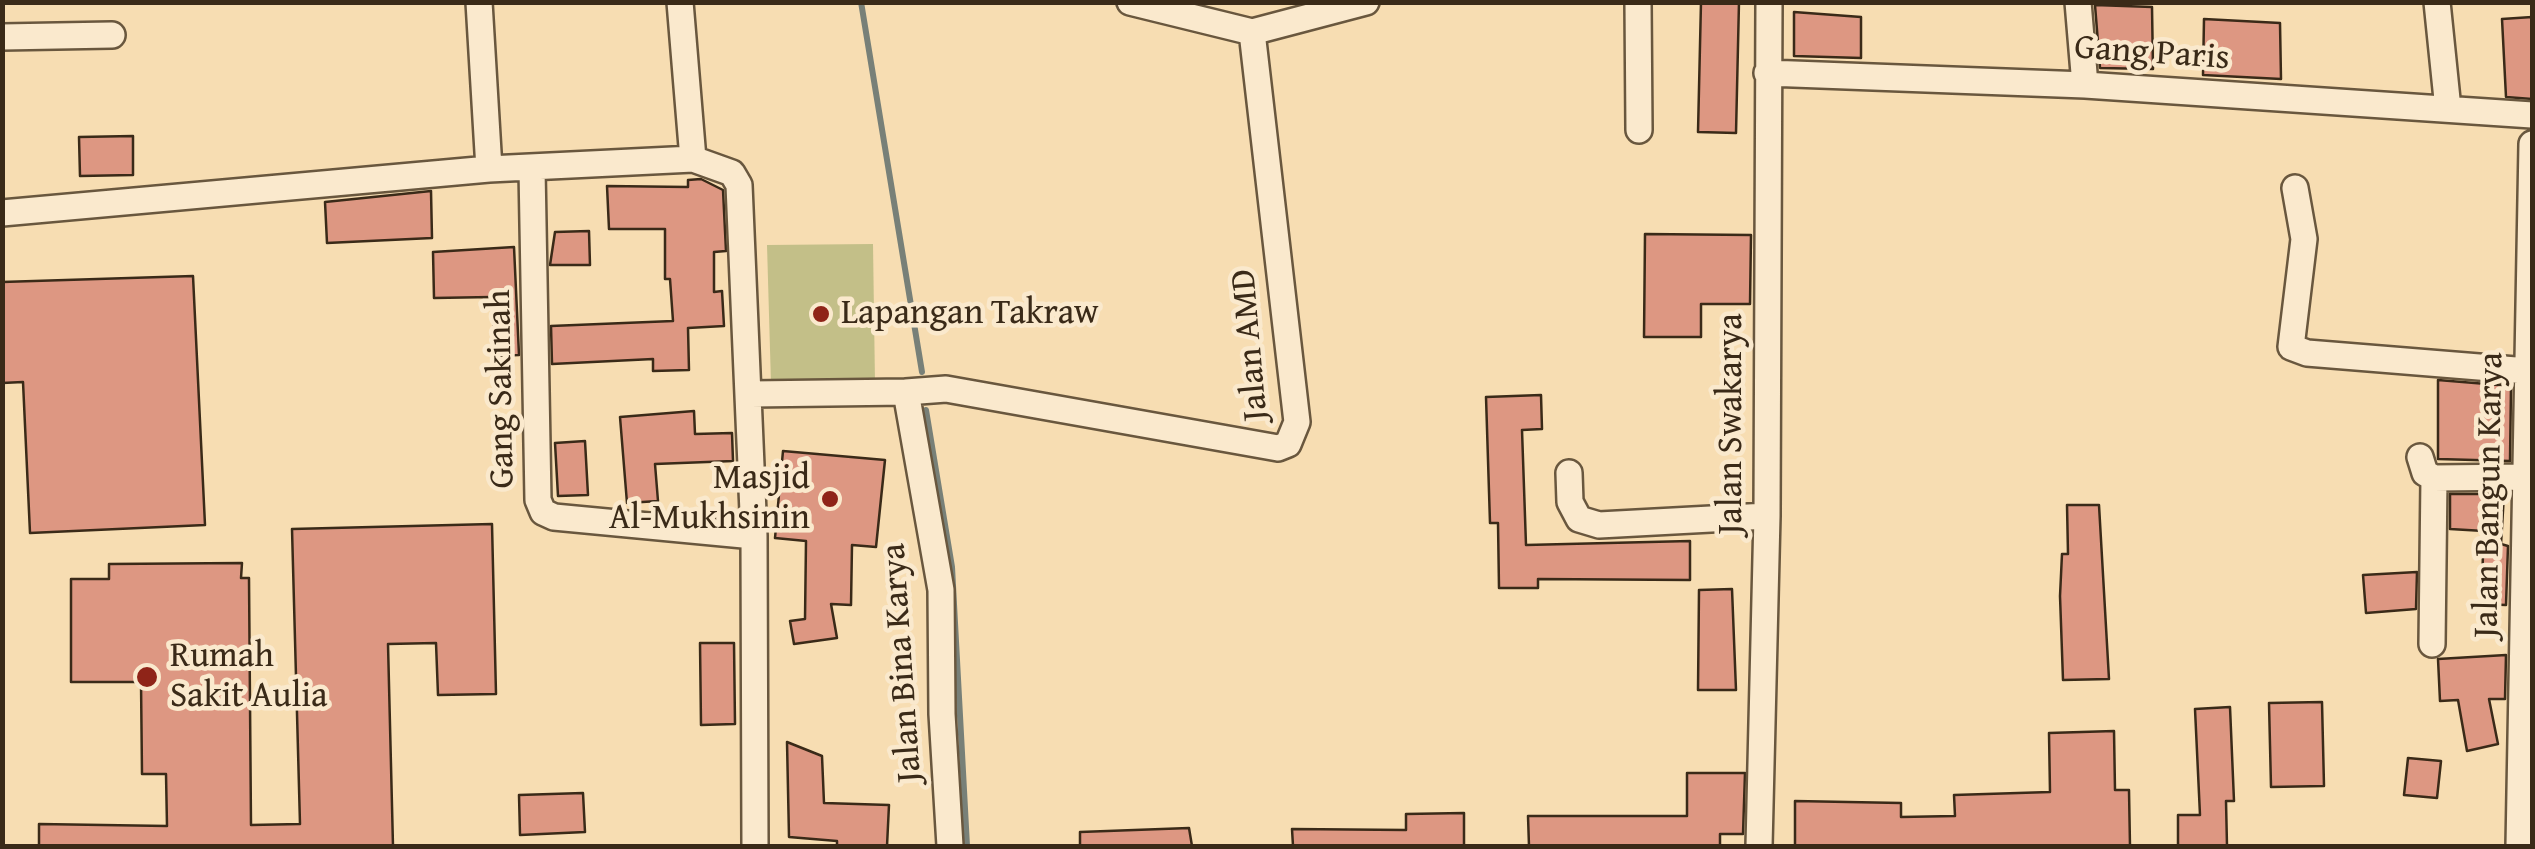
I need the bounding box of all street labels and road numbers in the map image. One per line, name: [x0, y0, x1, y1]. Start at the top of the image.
street label: Gang Paris: [2073, 28, 2231, 80]
street label: Jalan AMD: [1223, 267, 1279, 423]
street label: Gang Sakinah: [479, 289, 525, 489]
street label: Jalan Swakarya: [1711, 313, 1753, 535]
street label: Jalan Bangun Karya: [2467, 352, 2513, 638]
street label: Jalan Bina Karya: [874, 542, 932, 784]

